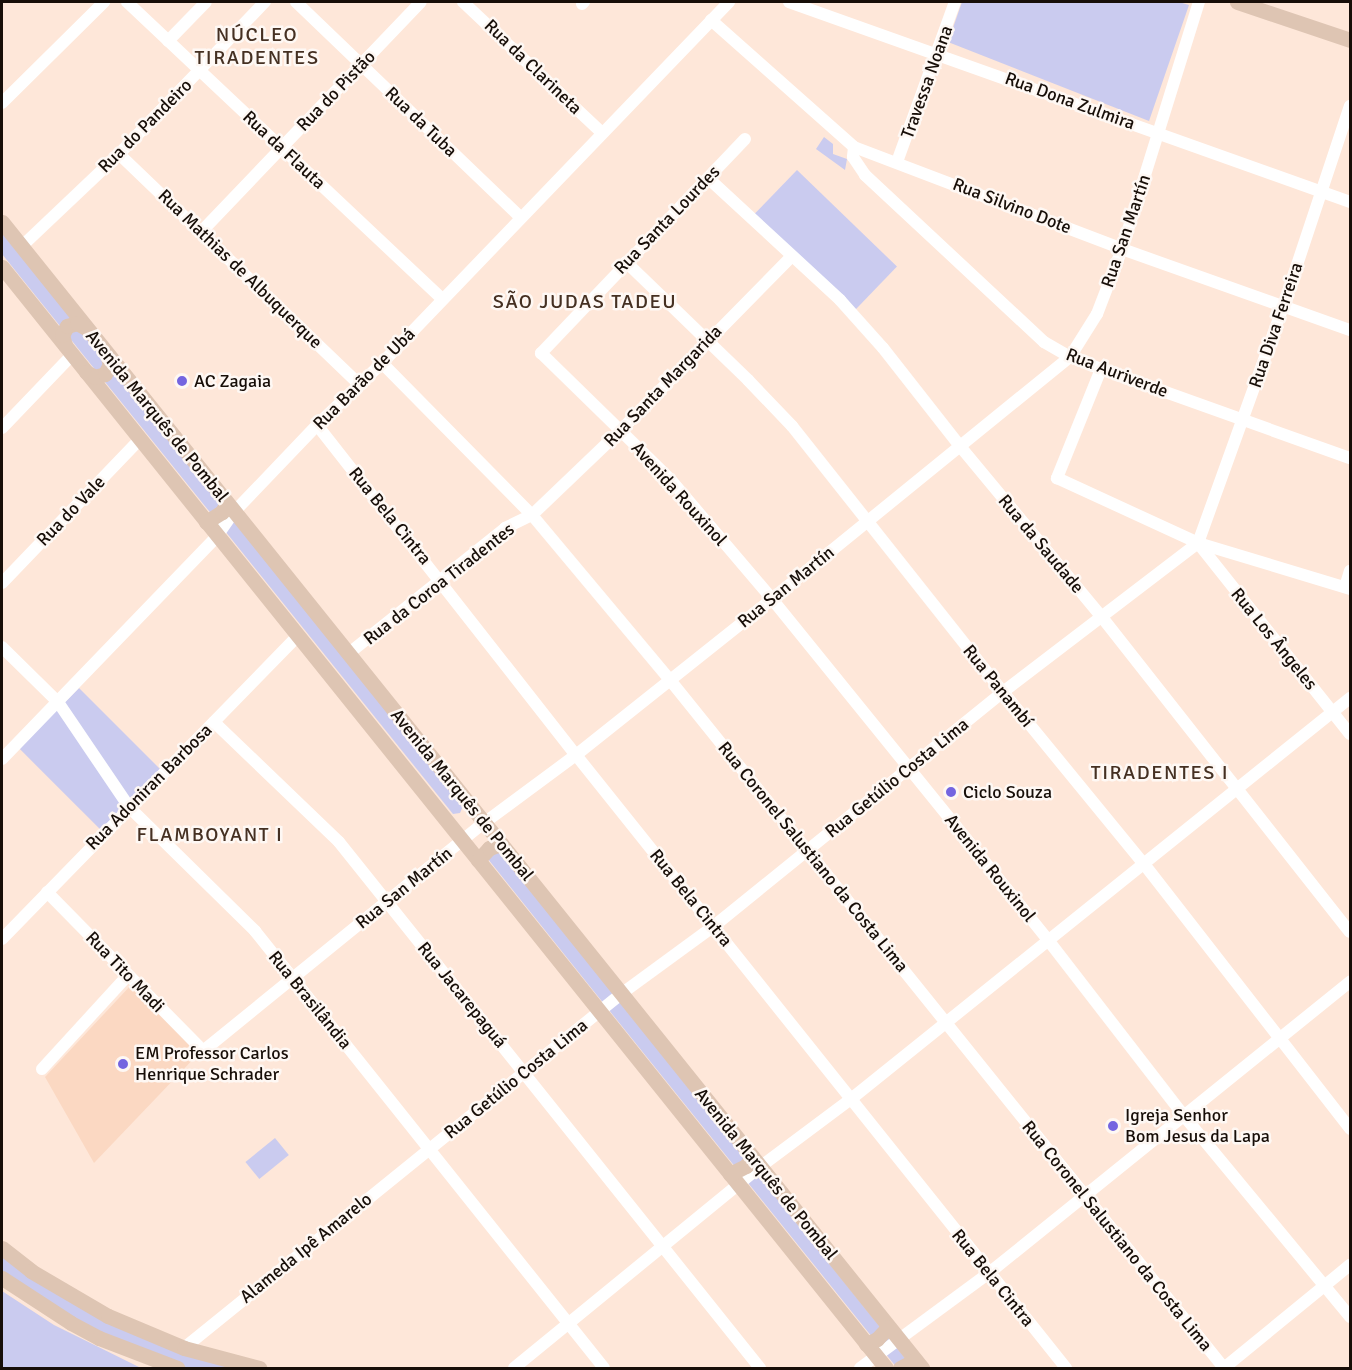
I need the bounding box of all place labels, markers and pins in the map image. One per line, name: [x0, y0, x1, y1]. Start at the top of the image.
place label: AC Zagaia: [194, 370, 271, 392]
marker: AC Zagaia: [175, 374, 189, 388]
place label: Ciclo Souza: [963, 781, 1052, 803]
marker: Ciclo Souza: [944, 785, 958, 799]
place label: EM Professor Carlos Henrique Schrader: [135, 1043, 289, 1086]
marker: EM Professor Carlos Henrique Schrader: [116, 1057, 130, 1071]
place label: Igreja Senhor Bom Jesus da Lapa: [1125, 1105, 1270, 1148]
marker: Igreja Senhor Bom Jesus da Lapa: [1106, 1119, 1120, 1133]

